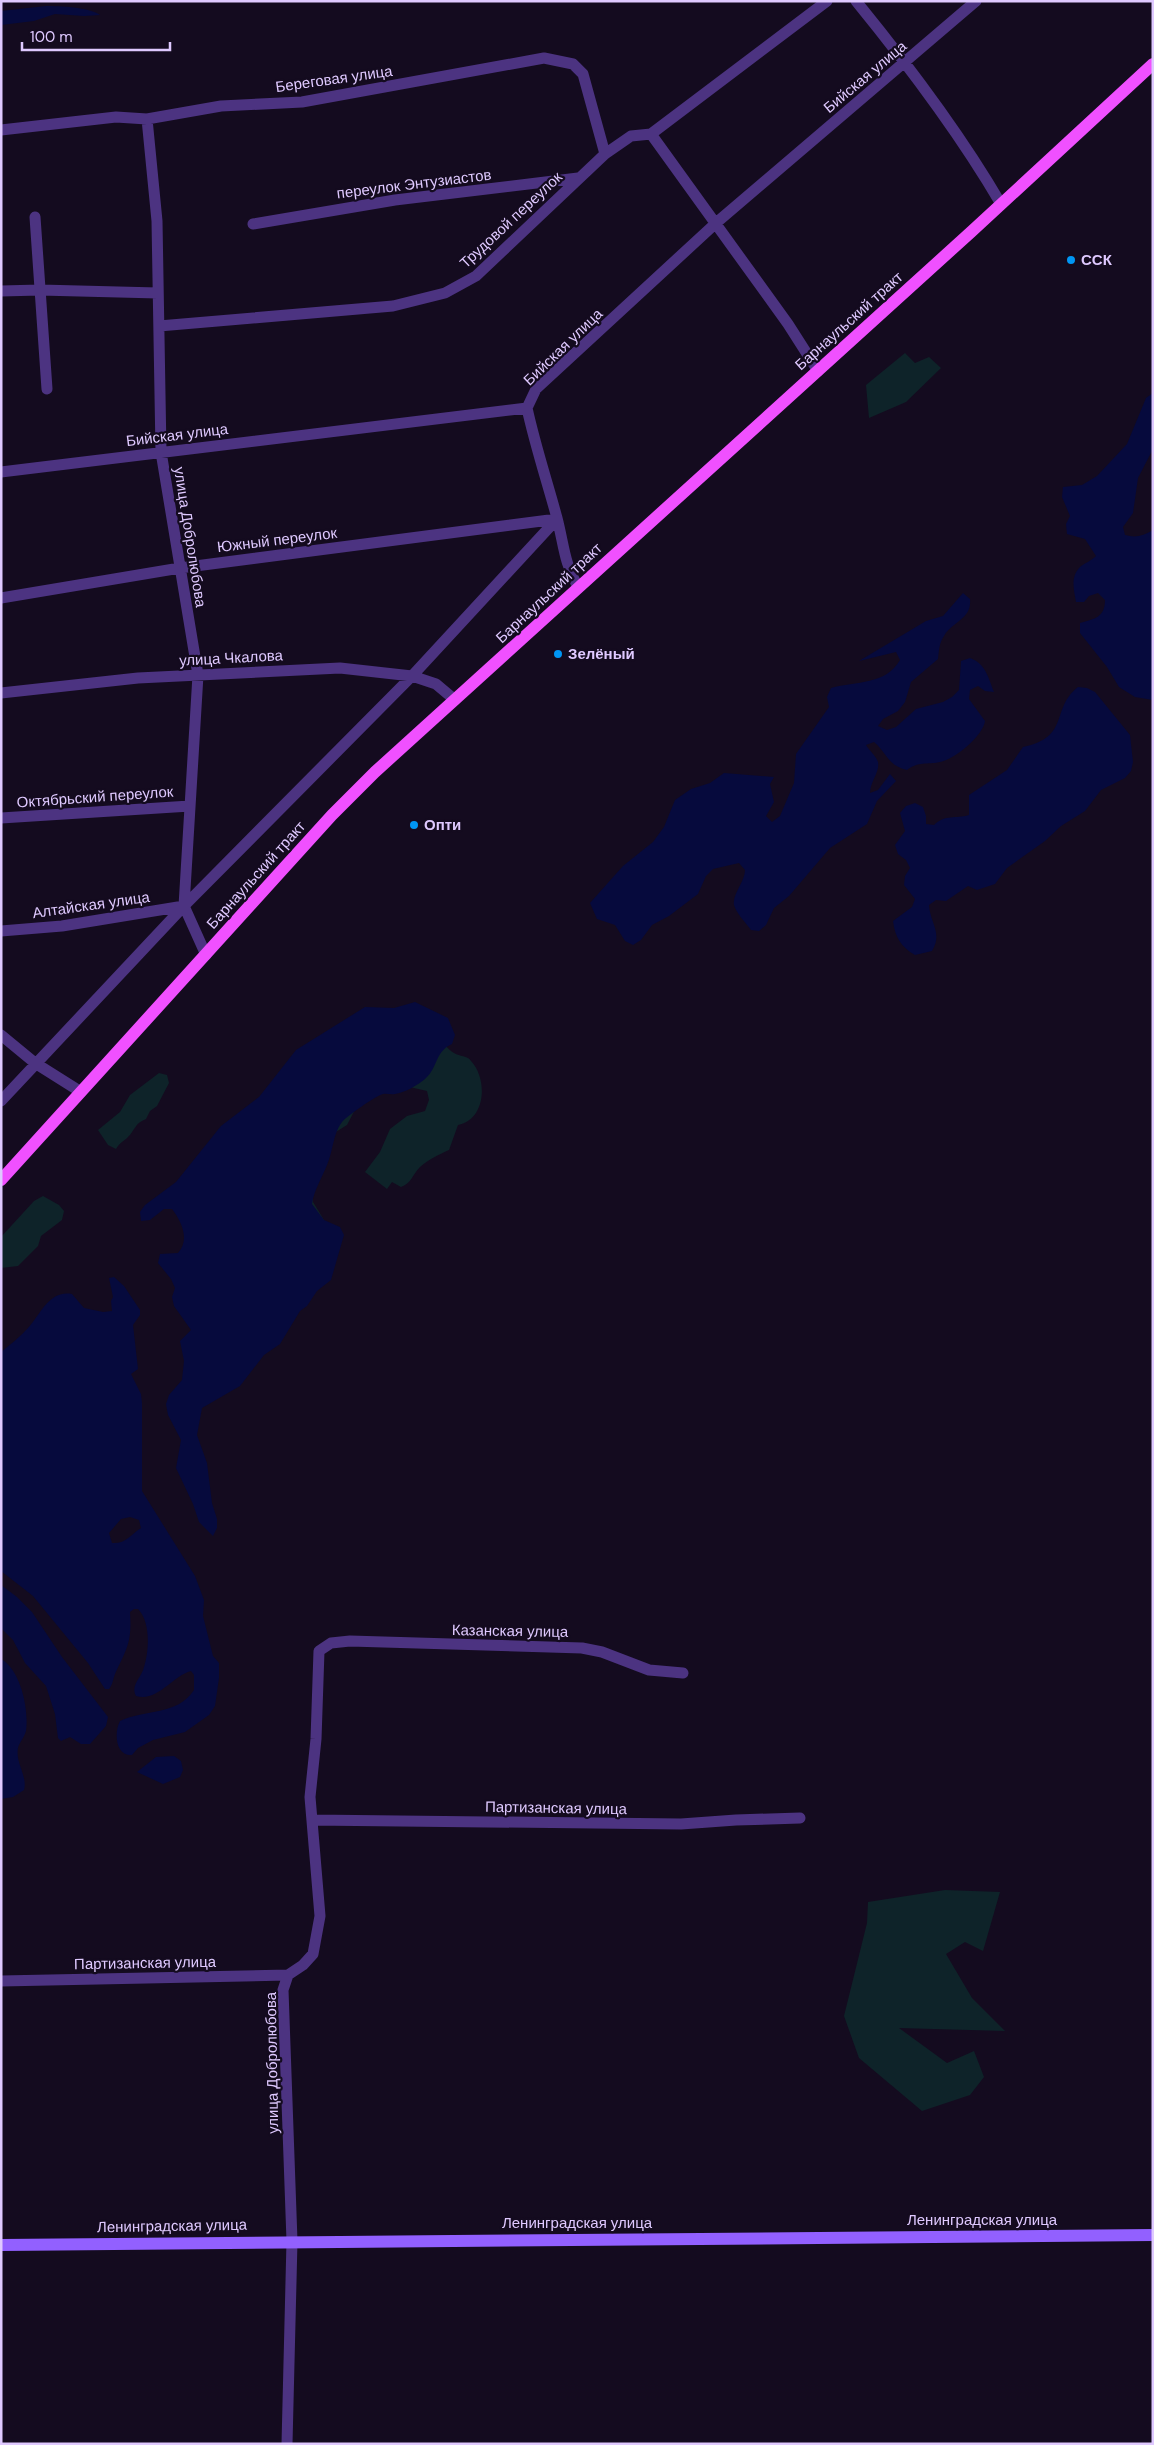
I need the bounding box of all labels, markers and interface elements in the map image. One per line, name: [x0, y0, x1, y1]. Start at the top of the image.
scale bar: [22, 20, 170, 52]
text: 100 m: [30, 27, 73, 47]
street label: Бийская улица: [819, 36, 911, 118]
street label: Береговая улица: [274, 61, 394, 97]
street label: переулок Энтузиастов: [336, 165, 493, 203]
street label: Трудовой переулок: [456, 167, 567, 273]
place label: ССК: [1081, 250, 1113, 270]
marker: ССК: [1065, 254, 1077, 266]
street label: Барнаульский тракт: [791, 267, 907, 375]
street label: Бийская улица: [519, 304, 607, 390]
street label: Бийская улица: [125, 419, 230, 451]
street label: улица Добролюбова: [169, 465, 211, 609]
street label: Южный переулок: [216, 523, 338, 557]
street label: Барнаульский тракт: [491, 538, 607, 648]
place label: Зелёный: [568, 644, 635, 664]
street label: улица Чкалова: [179, 645, 284, 671]
marker: Зелёный: [552, 648, 564, 660]
street label: Октябрьский переулок: [16, 782, 174, 812]
place label: Опти: [424, 815, 461, 835]
street label: Барнаульский тракт: [202, 817, 310, 933]
marker: Опти: [408, 819, 420, 831]
street label: Алтайская улица: [31, 887, 152, 923]
street label: Казанская улица: [452, 1620, 569, 1642]
street label: Партизанская улица: [485, 1797, 628, 1819]
street label: Партизанская улица: [74, 1952, 217, 1974]
street label: улица Добролюбова: [261, 1991, 283, 2134]
street label: Ленинградская улица: [907, 2210, 1058, 2230]
street label: Ленинградская улица: [502, 2213, 653, 2233]
street label: Ленинградская улица: [97, 2215, 248, 2237]

